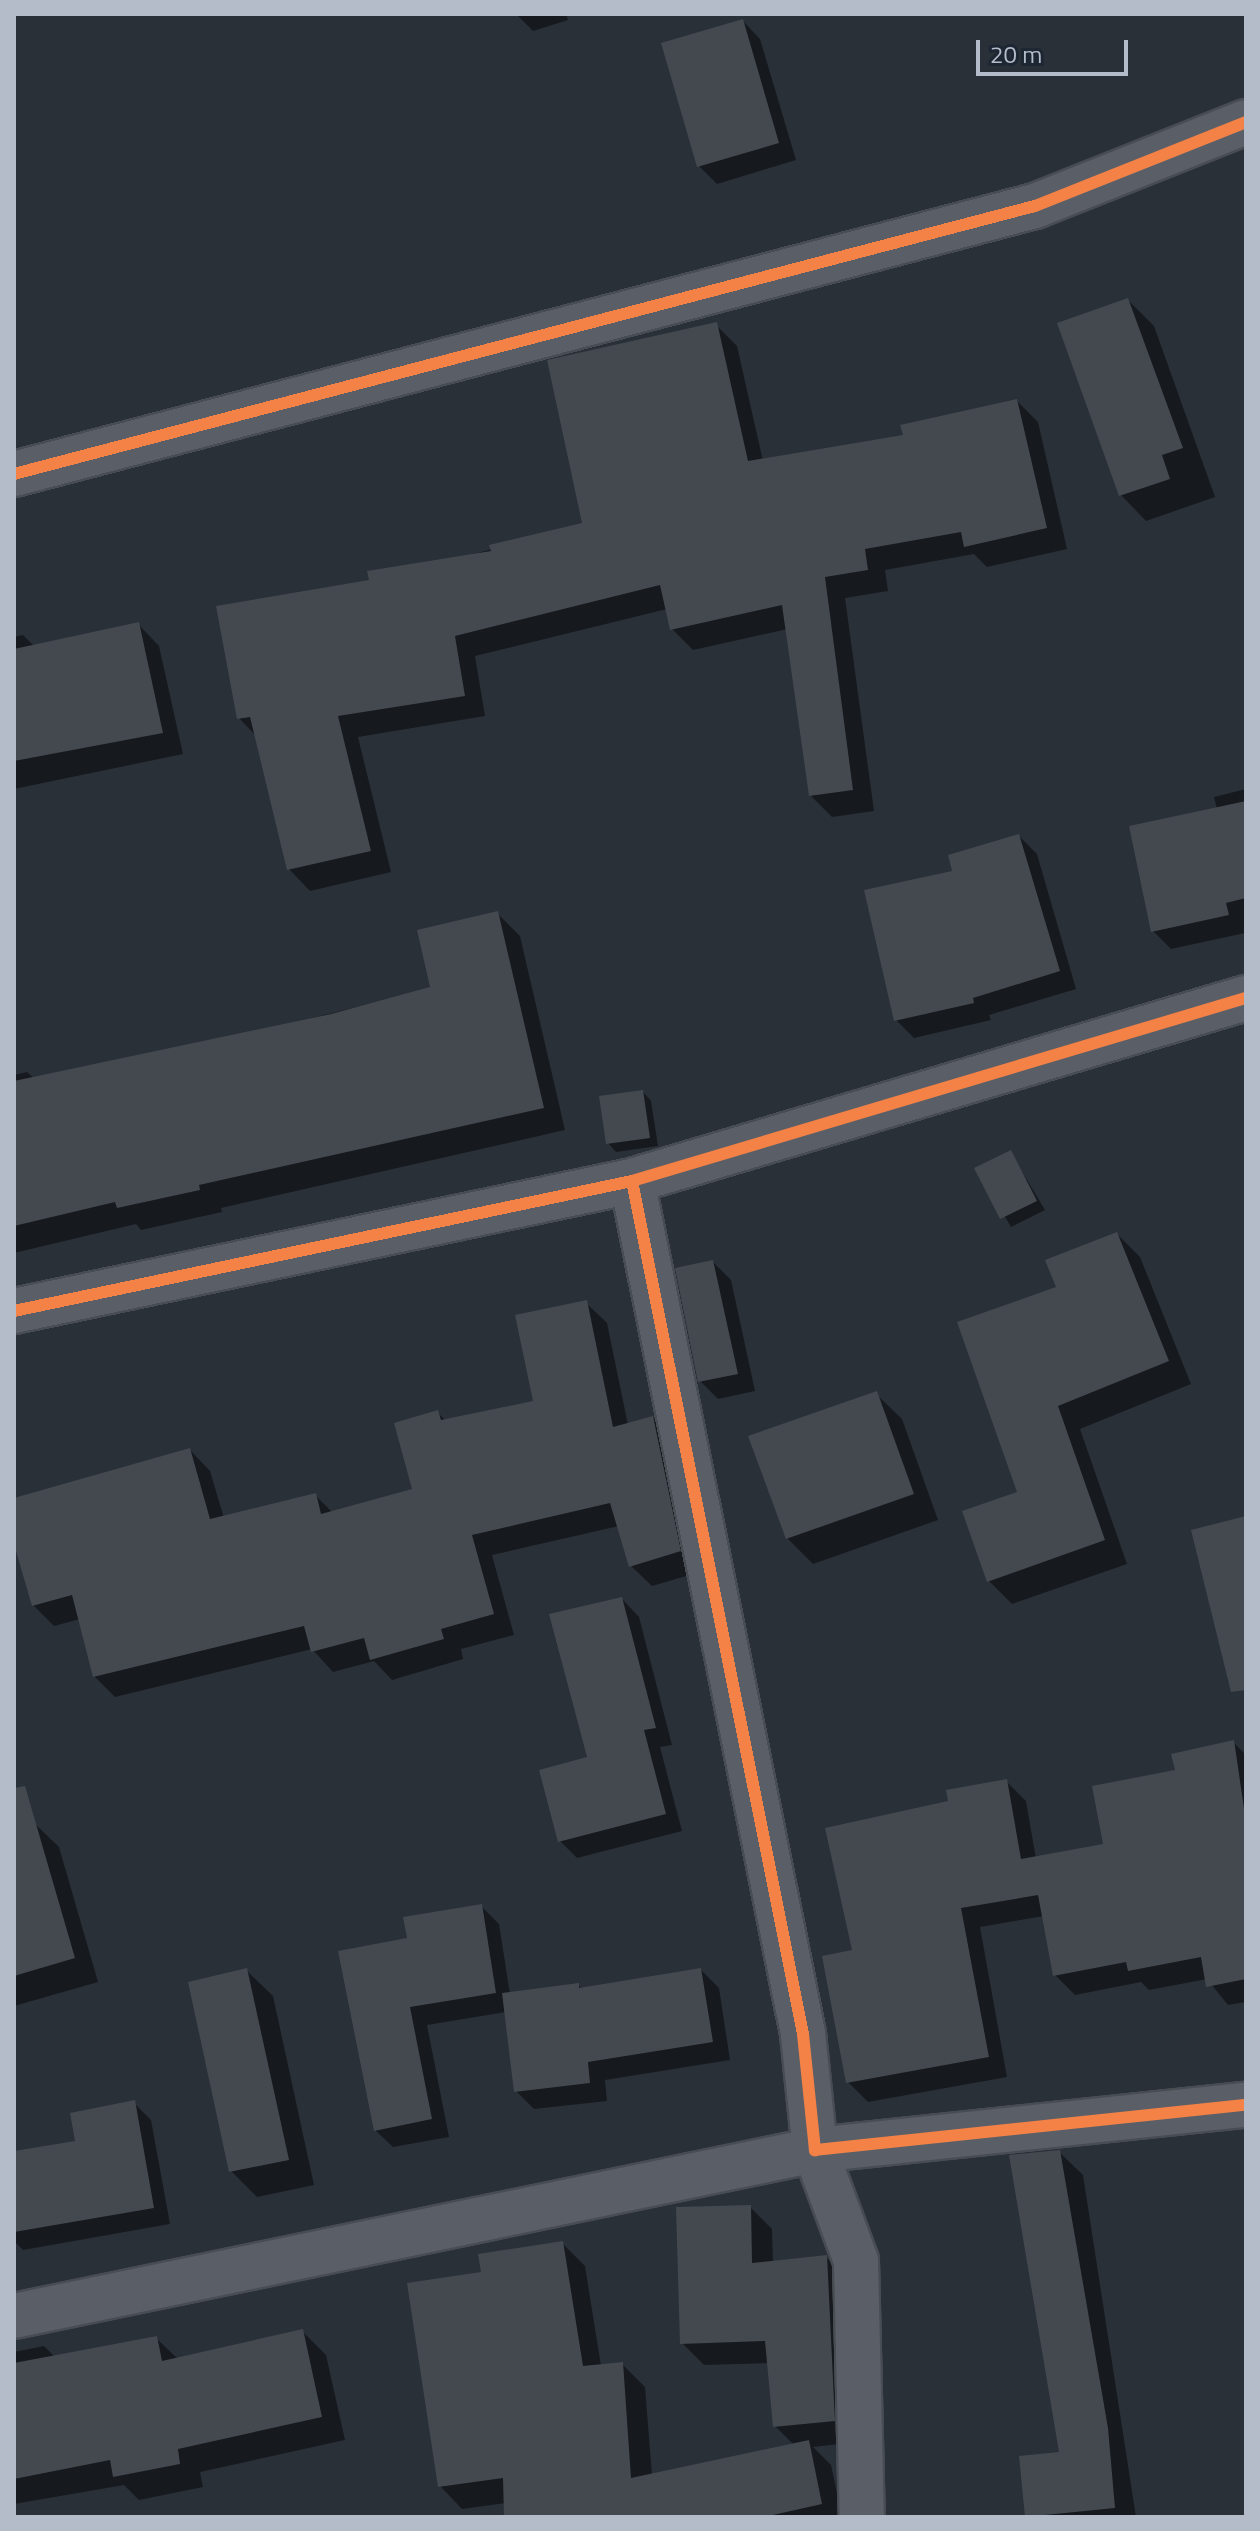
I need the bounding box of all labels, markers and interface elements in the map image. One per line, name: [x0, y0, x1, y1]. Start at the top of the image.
scale bar: [980, 24, 1132, 74]
text: 20 m: [990, 36, 1042, 72]

